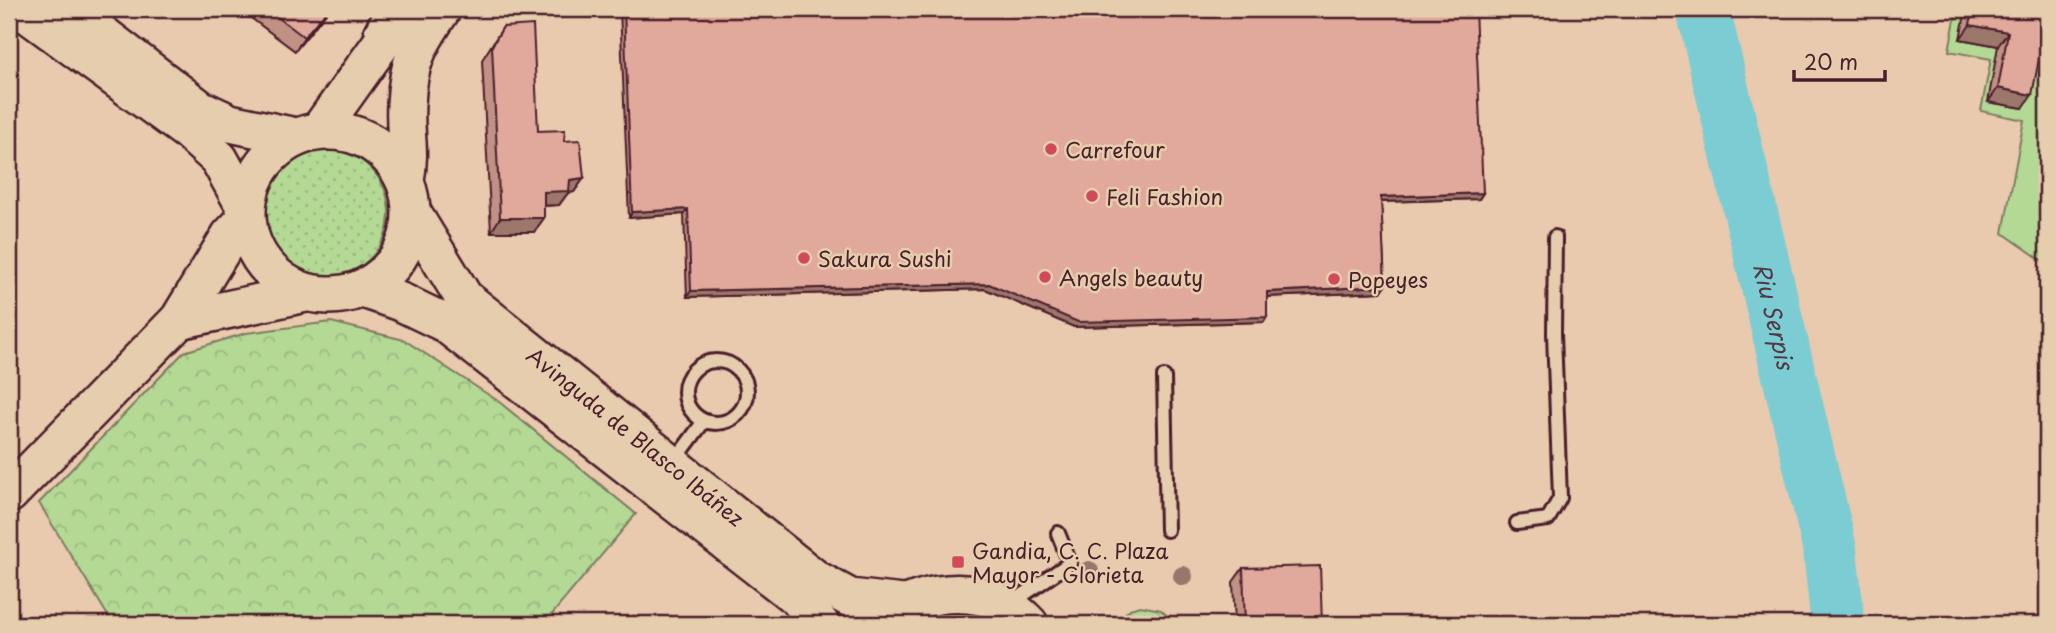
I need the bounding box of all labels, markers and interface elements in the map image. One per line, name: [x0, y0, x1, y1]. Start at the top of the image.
scale bar: [1794, 38, 1884, 82]
text: 20 m: [1804, 45, 1858, 77]
place label: Carrefour: [1065, 133, 1165, 165]
marker: Carrefour: [1043, 141, 1059, 157]
place label: Feli Fashion: [1106, 180, 1223, 212]
marker: Feli Fashion: [1084, 188, 1100, 204]
place label: Sakura Sushi: [818, 242, 952, 274]
marker: Sakura Sushi: [796, 250, 812, 266]
water label: Riu Serpis: [1746, 259, 1805, 375]
place label: Angels beauty: [1059, 261, 1203, 293]
place label: Popeyes: [1348, 263, 1428, 295]
marker: Angels beauty: [1037, 269, 1053, 285]
marker: Popeyes: [1326, 271, 1342, 287]
street label: Avinguda de Blasco Ibáñez: [520, 339, 751, 533]
place label: Gandia, C. C. Plaza Mayor - Glorieta: [972, 534, 1169, 590]
marker: Gandia, C. C. Plaza Mayor - Glorieta: [950, 554, 966, 570]

